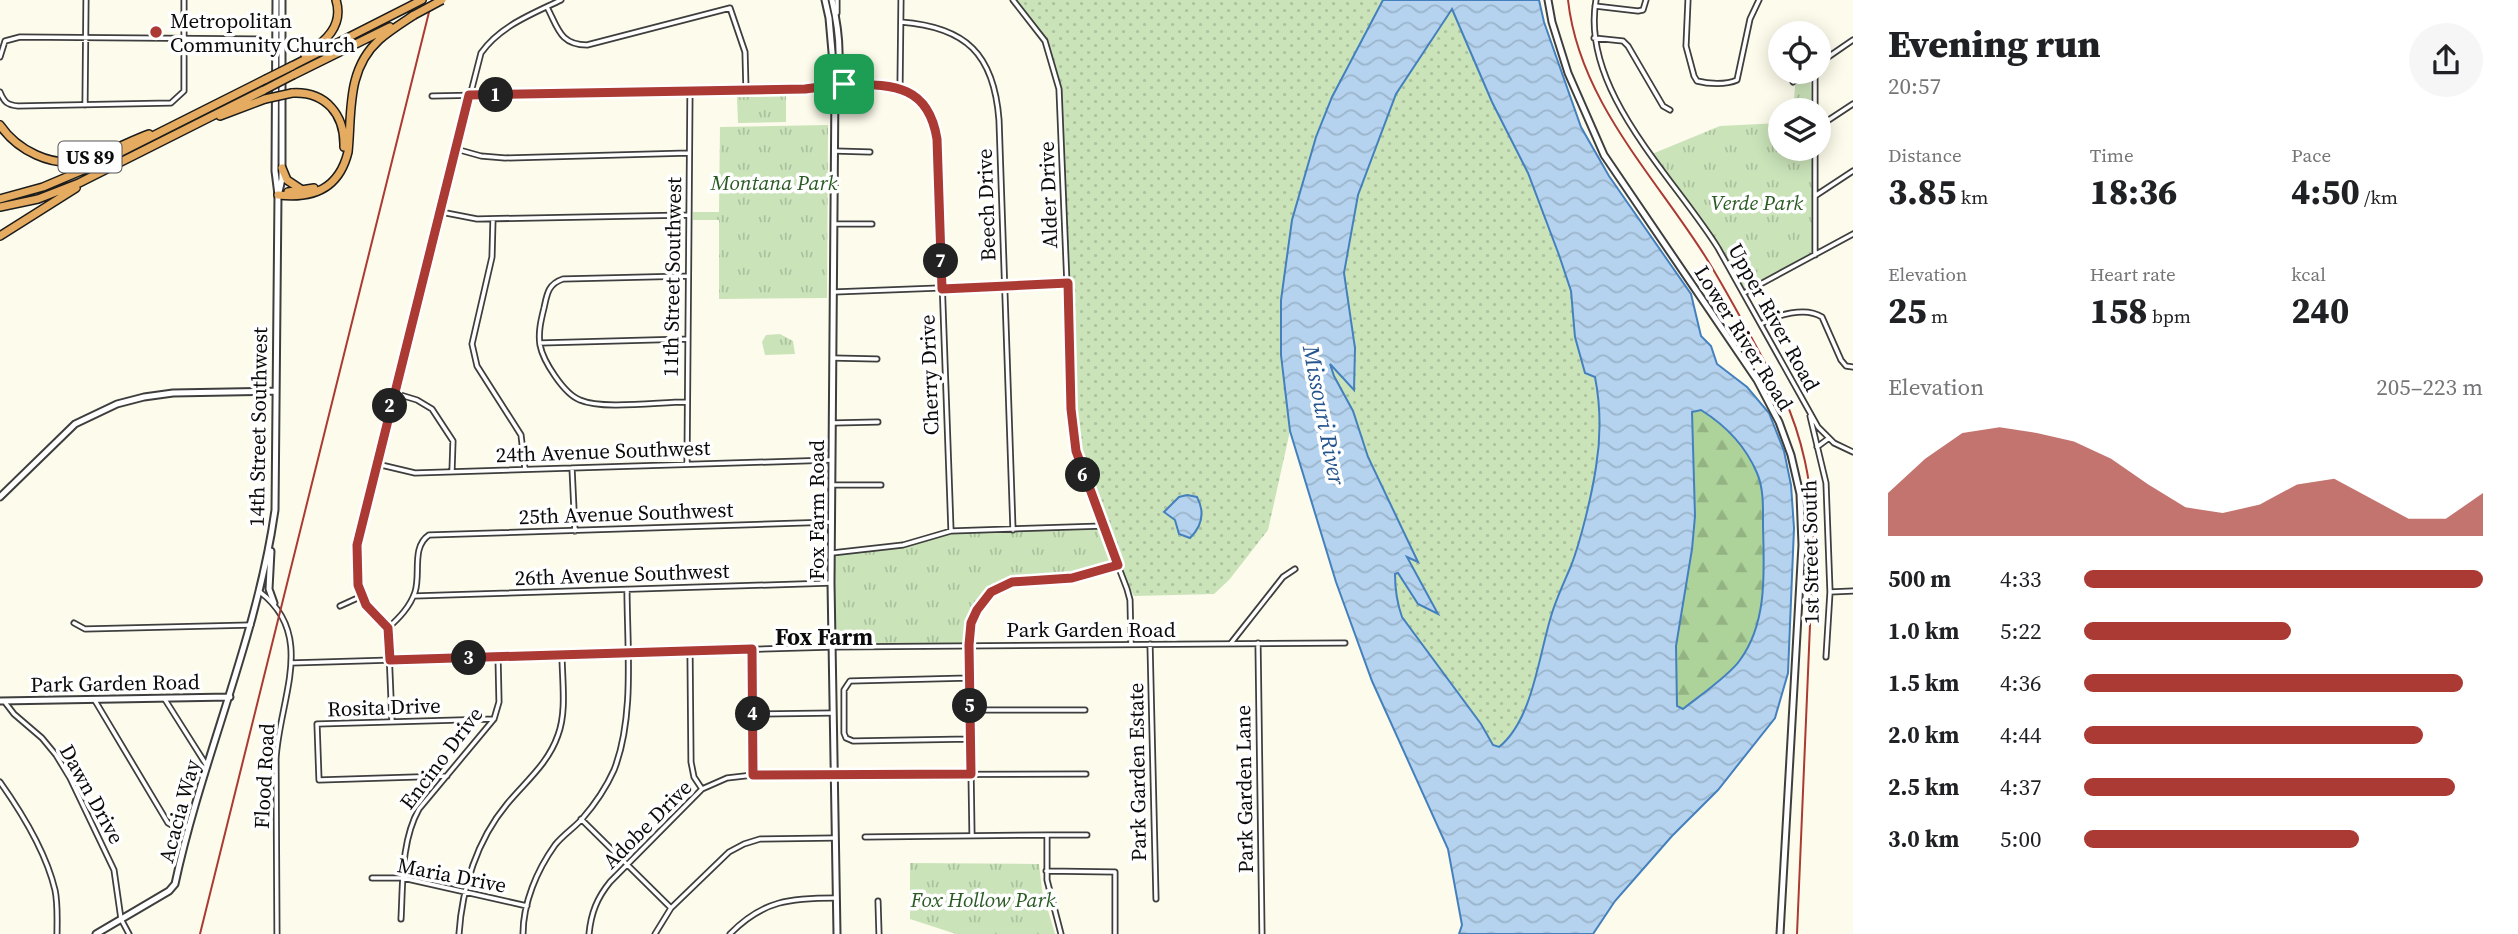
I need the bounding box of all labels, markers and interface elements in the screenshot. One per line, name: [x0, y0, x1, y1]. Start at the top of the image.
place label: Metropolitan Community Church: [170, 6, 356, 59]
text: Evening run: [1888, 18, 2101, 70]
map controls: [1768, 21, 1831, 161]
button: locate: [1768, 21, 1831, 84]
button: share: [2409, 23, 2483, 97]
marker: Metropolitan Community Church: [148, 24, 164, 40]
pin: [814, 54, 874, 114]
icon: arrive: [825, 65, 863, 103]
text: 20:57: [1888, 70, 1941, 102]
pin: 1: [478, 78, 514, 112]
text: 1: [490, 81, 501, 107]
button: layers: [1768, 98, 1831, 161]
road number: US 89: [58, 141, 122, 172]
street label: Alder Drive: [1032, 141, 1064, 249]
text: Distance: [1888, 142, 1962, 168]
text: Time: [2090, 142, 2134, 168]
text: Pace: [2291, 142, 2331, 168]
street label: Beech Drive: [970, 148, 1002, 262]
park label: Montana Park: [710, 168, 837, 197]
text: 3.85: [1888, 168, 1956, 216]
text: 18:36: [2090, 168, 2177, 216]
text: 4:50: [2291, 168, 2360, 216]
street label: 11th Street Southwest: [656, 177, 688, 377]
text: km: [1956, 184, 1988, 210]
text: /km: [2360, 184, 2398, 210]
park label: Verde Park: [1711, 188, 1803, 217]
street label: Upper River Road: [1721, 238, 1827, 396]
pin: 7: [923, 244, 958, 278]
text: 7: [935, 247, 946, 273]
street label: Lower River Road: [1688, 260, 1800, 416]
text: Elevation: [1888, 261, 1967, 287]
text: Heart rate: [2090, 261, 2176, 287]
text: kcal: [2291, 261, 2326, 287]
text: 25: [1888, 287, 1927, 335]
text: 158: [2090, 287, 2148, 335]
text: 240: [2291, 287, 2349, 335]
text: m: [1927, 303, 1948, 329]
text: bpm: [2148, 303, 2191, 329]
street label: Cherry Drive: [912, 314, 946, 436]
street label: 14th Street Southwest: [242, 327, 274, 527]
water label: Missouri River: [1295, 341, 1353, 488]
text: Elevation: [1888, 371, 1984, 403]
text: 205–223 m: [2376, 371, 2483, 403]
pin: 2: [372, 388, 408, 424]
text: 2: [384, 392, 395, 418]
street label: 24th Avenue Southwest: [495, 433, 711, 469]
street label: Fox Farm Road: [802, 440, 831, 580]
pin: 6: [1066, 458, 1100, 492]
text: 6: [1077, 461, 1088, 487]
street label: 1st Street South: [1794, 480, 1826, 624]
street label: 25th Avenue Southwest: [518, 495, 734, 531]
street label: 26th Avenue Southwest: [514, 556, 730, 592]
text: 500 m: [1888, 563, 1951, 595]
text: 4:33: [2000, 563, 2041, 595]
street label: Park Garden Road: [1006, 615, 1176, 644]
text: 1.0 km: [1888, 615, 1959, 647]
text: 5:22: [2000, 615, 2041, 647]
district label: Fox Farm: [775, 621, 873, 653]
pin: 3: [452, 640, 486, 676]
text: 3: [463, 644, 474, 670]
street label: Park Garden Road: [30, 667, 200, 699]
text: 1.5 km: [1888, 667, 1959, 699]
text: 4:36: [2000, 667, 2041, 699]
street label: Park Garden Estate: [1121, 682, 1153, 862]
pin: 5: [953, 688, 988, 724]
street label: Rosita Drive: [327, 691, 441, 723]
text: 5: [964, 692, 975, 718]
pin: 4: [736, 696, 770, 732]
text: 4: [747, 700, 758, 726]
street label: Encino Drive: [393, 701, 489, 815]
street label: Park Garden Lane: [1228, 705, 1260, 873]
text: 2.0 km: [1888, 719, 1959, 751]
text: 4:44: [2000, 719, 2041, 751]
street label: Flood Road: [247, 722, 281, 830]
street label: Dawn Drive: [53, 739, 131, 849]
street label: Acacia Way: [151, 756, 207, 866]
text: 2.5 km: [1888, 771, 1959, 803]
text: 4:37: [2000, 771, 2041, 803]
street label: Adobe Drive: [596, 773, 698, 875]
text: 3.0 km: [1888, 823, 1959, 855]
text: 5:00: [2000, 823, 2041, 855]
street label: Maria Drive: [395, 850, 509, 900]
park label: Fox Hollow Park: [910, 885, 1055, 914]

